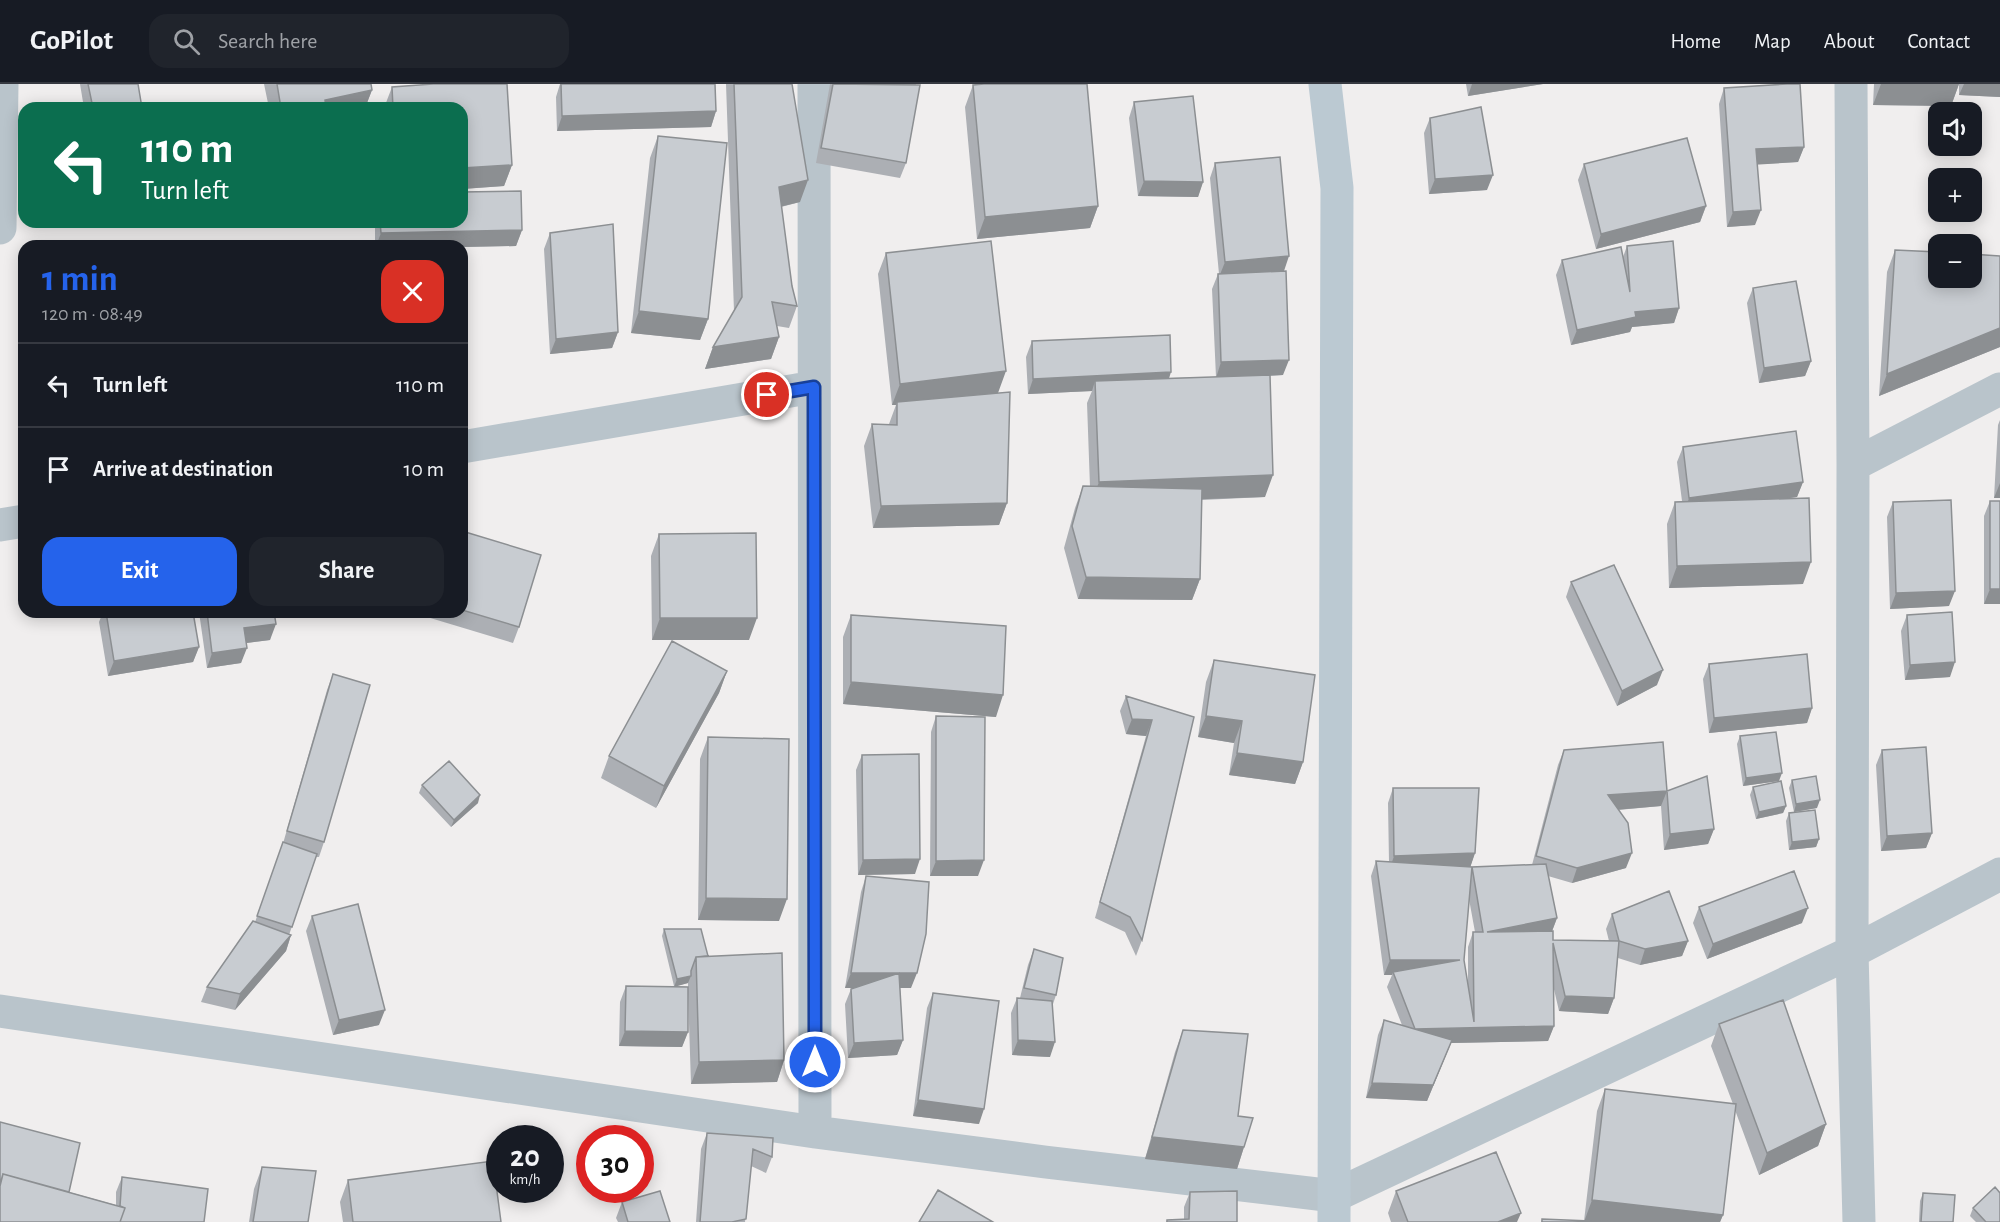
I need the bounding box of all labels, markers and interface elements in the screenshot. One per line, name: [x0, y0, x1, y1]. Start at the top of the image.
search box: [149, 14, 569, 68]
icon: search: [170, 25, 203, 58]
text: GoPilot: [30, 27, 113, 55]
text: Search here: [218, 30, 318, 52]
text: Home: [1670, 31, 1721, 52]
text: Map: [1754, 31, 1791, 52]
text: About: [1824, 31, 1874, 52]
text: Contact: [1907, 31, 1970, 52]
map controls: [1928, 102, 1982, 288]
button: sound: [1928, 102, 1982, 156]
icon: left: [42, 126, 120, 204]
text: 110 m: [141, 128, 233, 170]
button: +: [1928, 168, 1982, 222]
text: Turn left: [141, 177, 229, 204]
button: −: [1928, 234, 1982, 288]
button: close: [381, 260, 444, 323]
text: 1 min: [42, 261, 118, 297]
text: 120 m · 08:49: [42, 304, 143, 324]
icon: left: [42, 369, 75, 402]
pin: [741, 369, 792, 420]
text: Turn left: [93, 374, 167, 396]
text: 110 m: [396, 374, 444, 396]
icon: arrive: [750, 378, 783, 411]
icon: arrive: [42, 453, 75, 486]
text: Arrive at destination: [93, 458, 273, 480]
text: 10 m: [404, 458, 444, 480]
button: Exit: [42, 537, 237, 606]
button: Share: [249, 537, 444, 606]
position arrow: [783, 1030, 847, 1094]
speed limit sign: 30: [576, 1125, 654, 1203]
text: 20: [510, 1142, 540, 1172]
text: km/h: [510, 1172, 540, 1187]

